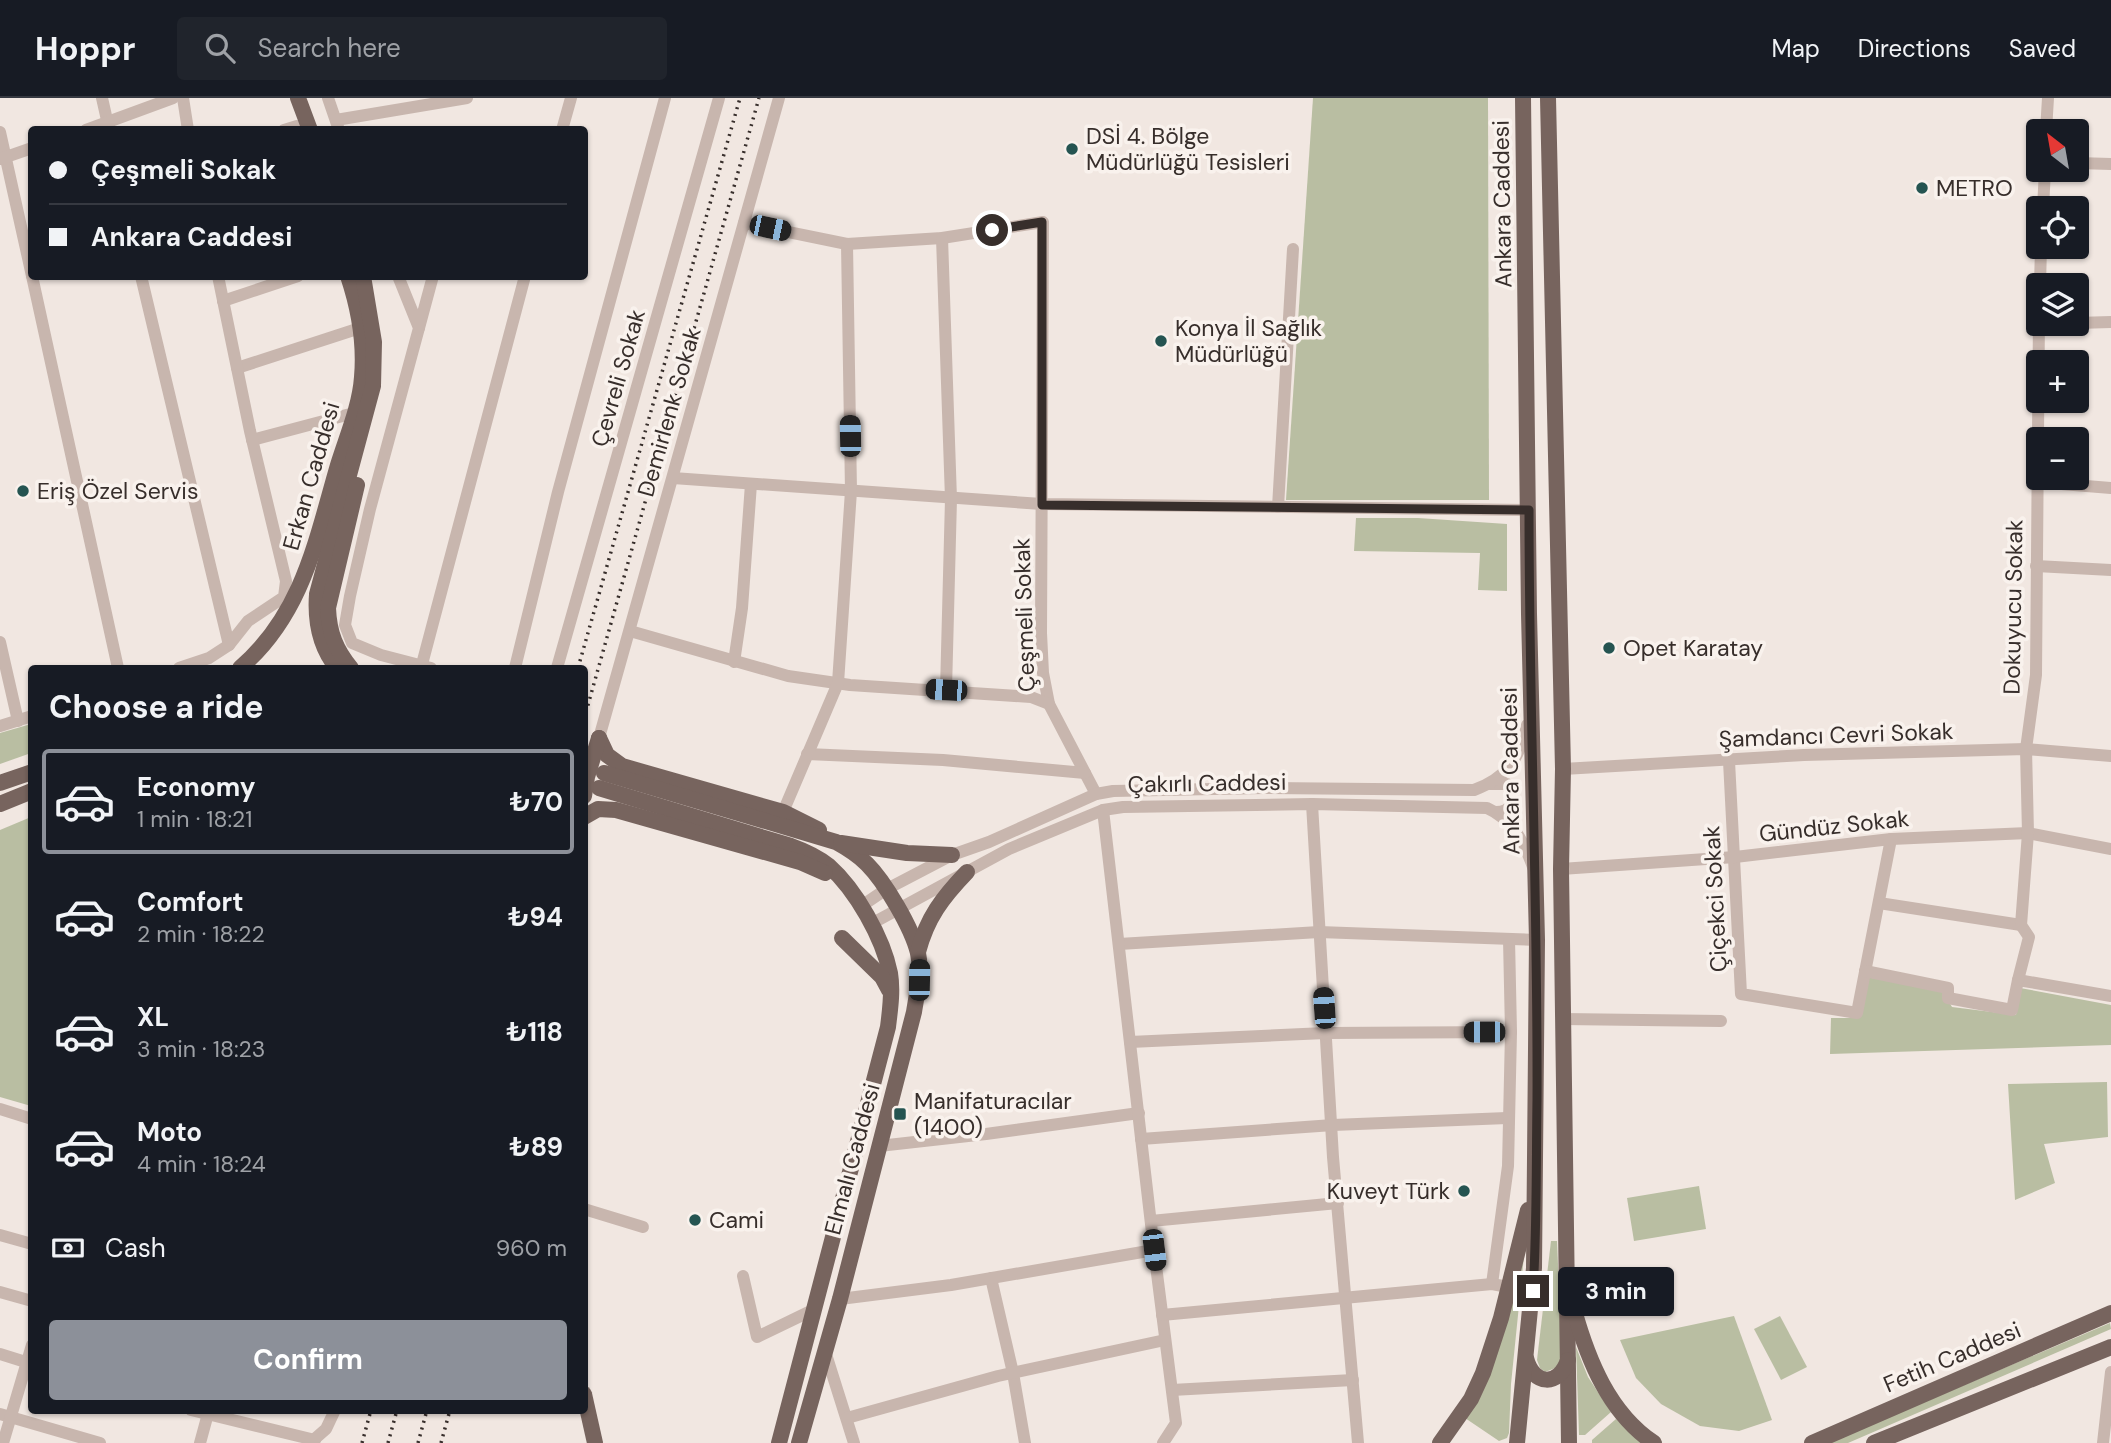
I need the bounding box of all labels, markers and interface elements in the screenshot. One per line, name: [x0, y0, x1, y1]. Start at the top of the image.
search box: [177, 17, 667, 80]
text: Hoppr: [35, 27, 135, 70]
icon: search: [201, 29, 239, 67]
text: Search here: [257, 31, 401, 65]
text: Map: [1772, 33, 1820, 64]
text: Directions: [1858, 33, 1971, 64]
text: Saved: [2009, 33, 2076, 64]
north arrow: [2026, 119, 2090, 182]
map controls: [2026, 119, 2089, 490]
street label: Ankara Caddesi: [1486, 120, 1518, 288]
place label: DSİ 4. Bölge Müdürlüğü Tesisleri: [1086, 121, 1290, 177]
marker: DSİ 4. Bölge Müdürlüğü Tesisleri: [1064, 141, 1080, 157]
text: Çeşmeli Sokak: [91, 153, 276, 187]
place label: METRO: [1936, 173, 2013, 203]
marker: METRO: [1914, 180, 1930, 196]
button: locate: [2026, 196, 2089, 259]
car: [748, 213, 793, 243]
route start: [976, 214, 1008, 246]
text: Ankara Caddesi: [91, 220, 292, 254]
button: layers: [2026, 273, 2089, 336]
street label: Çevreli Sokak: [584, 305, 652, 450]
place label: Konya İl Sağlık Müdürlüğü: [1175, 313, 1322, 369]
street label: Demirlenk Sokak: [630, 323, 708, 500]
marker: Konya İl Sağlık Müdürlüğü: [1153, 333, 1169, 349]
button: +: [2026, 350, 2089, 413]
street label: Erkan Caddesi: [276, 398, 346, 554]
car: [840, 415, 861, 457]
button: −: [2026, 427, 2089, 490]
place label: Eriş Özel Servis: [37, 476, 198, 506]
marker: Eriş Özel Servis: [15, 483, 31, 499]
street label: Dokuyucu Sokak: [1996, 519, 2030, 695]
street label: Çeşmeli Sokak: [1006, 537, 1042, 692]
place label: Opet Karatay: [1623, 633, 1763, 663]
marker: Opet Karatay: [1601, 640, 1617, 656]
car: [925, 678, 968, 702]
text: Choose a ride: [49, 686, 264, 728]
street label: Ankara Caddesi: [1494, 687, 1526, 855]
street label: Şamdancı Cevri Sokak: [1718, 716, 1954, 754]
street label: Çakırlı Caddesi: [1127, 767, 1287, 799]
icon: car: [53, 770, 116, 833]
text: Economy: [137, 770, 255, 804]
text: ₺70: [509, 785, 563, 819]
street label: Gündüz Sokak: [1758, 803, 1911, 849]
text: 1 min · 18:21: [137, 804, 253, 834]
street label: Çiçekci Sokak: [1696, 825, 1734, 973]
icon: car: [53, 885, 116, 948]
text: Comfort: [137, 885, 243, 919]
text: ₺94: [508, 900, 563, 934]
text: 2 min · 18:22: [137, 919, 265, 949]
car: [909, 959, 930, 1001]
car: [1313, 986, 1336, 1030]
icon: car: [53, 1000, 116, 1063]
text: XL: [137, 1000, 169, 1034]
text: ₺118: [506, 1015, 563, 1049]
car: [1464, 1022, 1506, 1043]
text: 3 min · 18:23: [137, 1034, 265, 1064]
street label: Elmalı Caddesi: [817, 1080, 887, 1238]
place label: Manifaturacılar (1400): [914, 1086, 1072, 1142]
marker: Manifaturacılar (1400): [892, 1106, 908, 1122]
icon: car: [53, 1115, 116, 1178]
text: Moto: [137, 1115, 202, 1149]
text: ₺89: [509, 1130, 563, 1164]
text: 4 min · 18:24: [137, 1149, 266, 1179]
place label: Kuveyt Türk: [1327, 1176, 1450, 1206]
marker: Kuveyt Türk: [1456, 1183, 1472, 1199]
place label: Cami: [709, 1205, 764, 1235]
marker: Cami: [687, 1212, 703, 1228]
car: [1142, 1228, 1167, 1272]
icon: cash: [49, 1229, 87, 1267]
text: Cash: [105, 1231, 166, 1265]
text: 960 m: [496, 1233, 567, 1263]
callout: 3 min: [1558, 1266, 1673, 1316]
route end: [1517, 1275, 1549, 1307]
text: 3 min: [1585, 1276, 1647, 1306]
street label: Fetih Caddesi: [1879, 1315, 2025, 1399]
button: Confirm: [49, 1320, 567, 1400]

